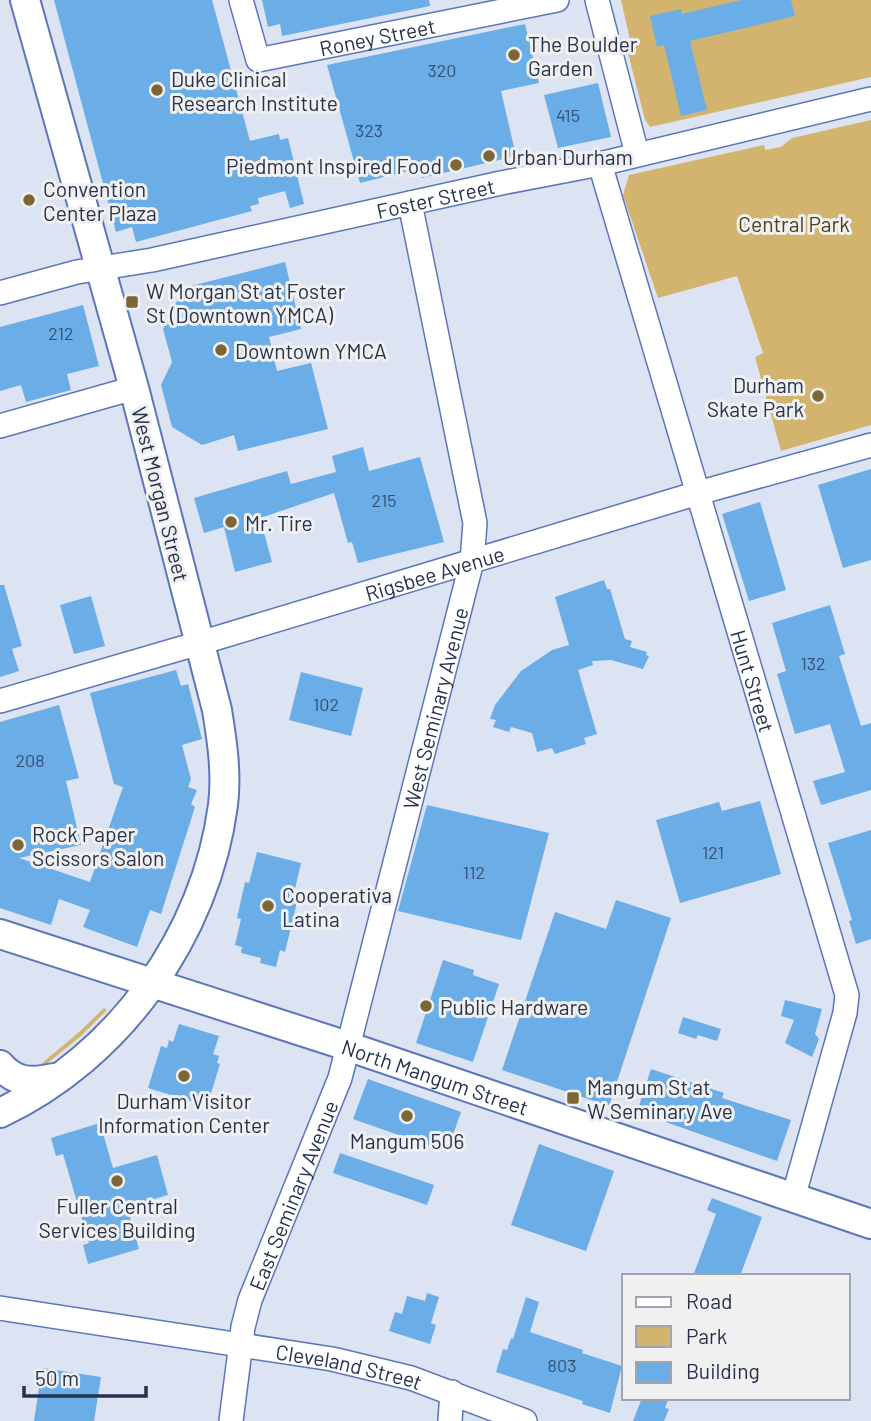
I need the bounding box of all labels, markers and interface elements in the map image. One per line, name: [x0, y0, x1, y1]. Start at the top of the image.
street label: Roney Street: [317, 12, 437, 60]
place label: The Boulder Garden: [528, 31, 638, 80]
marker: The Boulder Garden: [506, 47, 522, 63]
house number: 320: [427, 59, 457, 81]
place label: Duke Clinical Research Institute: [171, 66, 338, 115]
marker: Duke Clinical Research Institute: [149, 82, 165, 98]
house number: 415: [556, 104, 580, 126]
house number: 323: [355, 119, 383, 141]
place label: Urban Durham: [503, 144, 633, 169]
marker: Urban Durham: [481, 148, 497, 164]
place label: Piedmont Inspired Food: [226, 153, 442, 178]
marker: Piedmont Inspired Food: [448, 157, 464, 173]
street label: Foster Street: [374, 172, 497, 223]
place label: Convention Center Plaza: [43, 176, 157, 225]
marker: Convention Center Plaza: [21, 192, 37, 208]
park label: Central Park: [738, 211, 850, 236]
place label: W Morgan St at Foster St (Downtown YMCA): [146, 278, 346, 327]
marker: W Morgan St at Foster St (Downtown YMCA): [124, 294, 140, 310]
house number: 212: [48, 322, 74, 344]
place label: Downtown YMCA: [235, 338, 387, 363]
marker: Downtown YMCA: [213, 342, 229, 358]
place label: Durham Skate Park: [707, 372, 804, 421]
marker: Durham Skate Park: [810, 388, 826, 404]
street label: West Morgan Street: [127, 404, 195, 584]
house number: 215: [372, 489, 396, 511]
place label: Mr. Tire: [245, 510, 313, 535]
marker: Mr. Tire: [223, 514, 239, 530]
street label: Rigsbee Avenue: [362, 540, 507, 605]
street label: West Seminary Avenue: [397, 604, 472, 812]
street label: Hunt Street: [727, 627, 781, 735]
house number: 132: [800, 652, 826, 674]
house number: 102: [313, 693, 339, 715]
house number: 208: [15, 749, 45, 771]
place label: Rock Paper Scissors Salon: [32, 821, 164, 870]
marker: Rock Paper Scissors Salon: [10, 837, 26, 853]
house number: 121: [702, 841, 724, 863]
house number: 112: [463, 861, 485, 883]
place label: Cooperativa Latina: [282, 882, 392, 931]
marker: Cooperativa Latina: [260, 898, 276, 914]
place label: Public Hardware: [440, 994, 588, 1019]
marker: Public Hardware: [418, 998, 434, 1014]
street label: North Mangum Street: [339, 1033, 532, 1119]
marker: Durham Visitor Information Center: [176, 1068, 192, 1084]
place label: Mangum St at W Seminary Ave: [587, 1074, 733, 1123]
place label: Durham Visitor Information Center: [98, 1088, 270, 1137]
marker: Mangum St at W Seminary Ave: [565, 1090, 581, 1106]
street label: East Seminary Avenue: [243, 1096, 342, 1294]
marker: Mangum 506: [399, 1108, 415, 1124]
place label: Mangum 506: [350, 1128, 464, 1153]
marker: Fuller Central Services Building: [109, 1173, 125, 1189]
place label: Fuller Central Services Building: [39, 1193, 195, 1242]
legend: [622, 1274, 850, 1400]
text: Road: [686, 1288, 732, 1313]
text: Park: [686, 1323, 727, 1348]
street label: Cleveland Street: [274, 1338, 426, 1394]
scale bar: [24, 1354, 147, 1398]
house number: 803: [548, 1354, 576, 1376]
text: Building: [686, 1358, 760, 1383]
text: 50 m: [35, 1365, 79, 1390]

